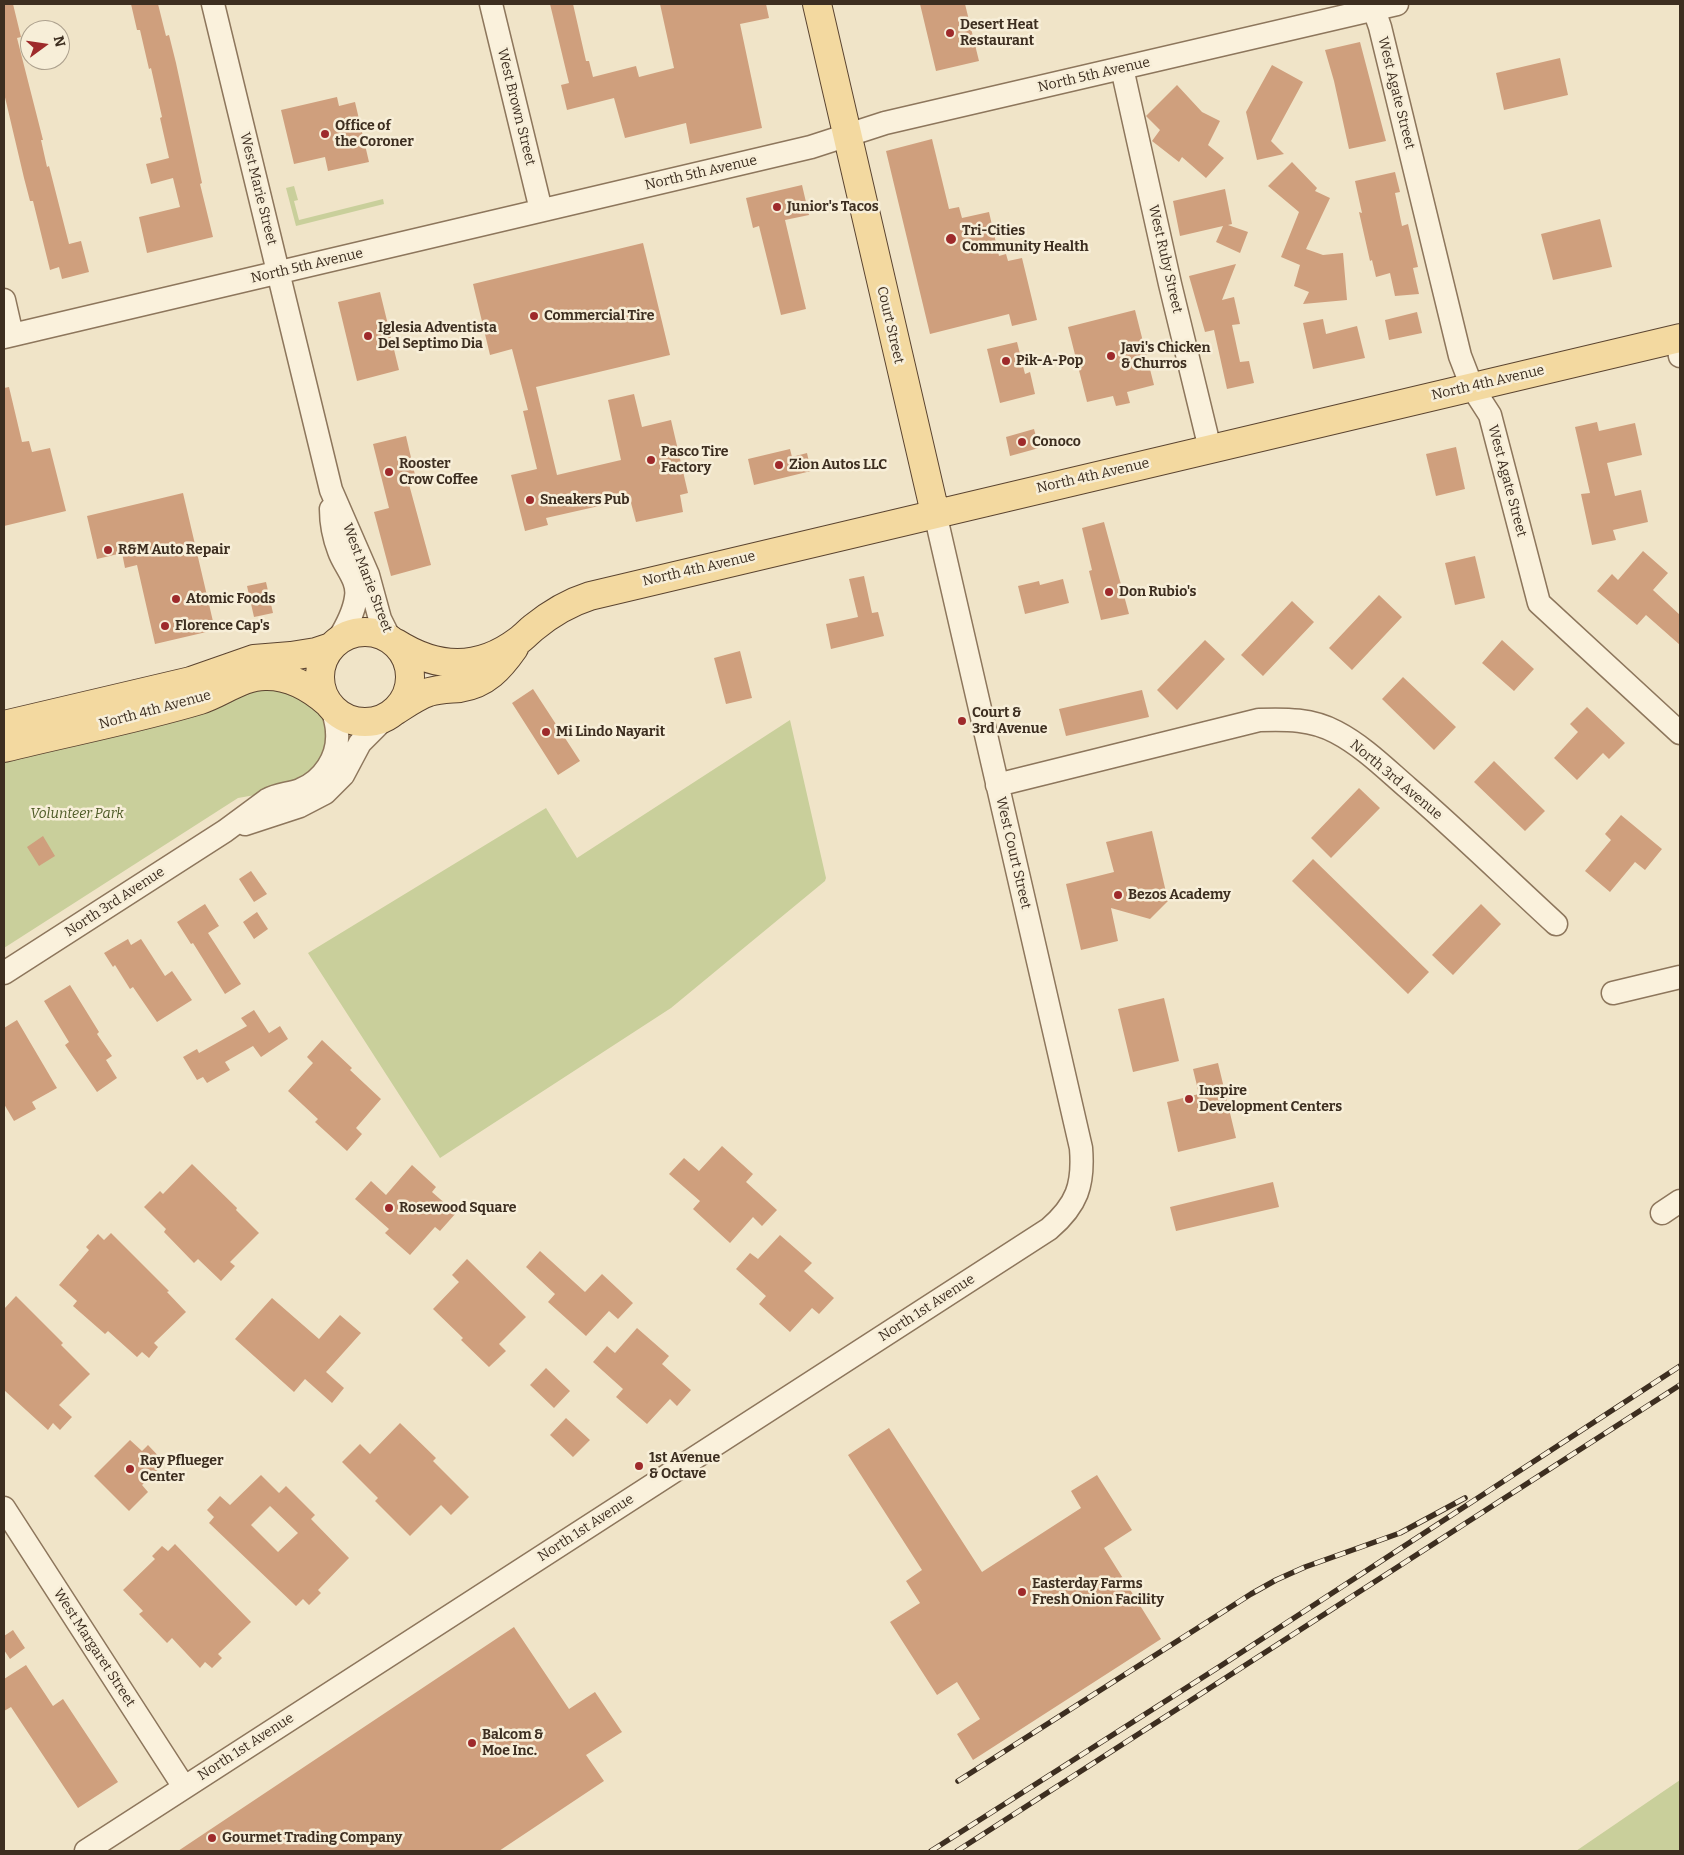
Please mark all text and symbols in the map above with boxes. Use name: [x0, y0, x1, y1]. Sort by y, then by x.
place label: Desert Heat Restaurant: [960, 17, 1039, 49]
north arrow: [20, 20, 70, 70]
marker: Desert Heat Restaurant: [944, 27, 956, 39]
text: N: [50, 34, 69, 49]
street label: West Agate Street: [1374, 35, 1418, 151]
street label: West Brown Street: [493, 47, 539, 167]
street label: North 5th Avenue: [1036, 54, 1152, 96]
place label: Office of the Coroner: [335, 118, 414, 150]
marker: Office of the Coroner: [319, 128, 331, 140]
street label: West Marie Street: [236, 131, 280, 247]
street label: North 5th Avenue: [643, 152, 759, 194]
place label: Junior's Tacos: [787, 199, 879, 215]
marker: Junior's Tacos: [771, 201, 783, 213]
street label: West Ruby Street: [1144, 203, 1186, 315]
place label: Tri-Cities Community Health: [962, 223, 1089, 256]
marker: Tri-Cities Community Health: [944, 232, 958, 246]
street label: North 5th Avenue: [249, 245, 365, 287]
street label: Court Street: [873, 285, 907, 365]
place label: Commercial Tire: [544, 308, 654, 324]
marker: Commercial Tire: [528, 310, 540, 322]
place label: Iglesia Adventista Del Septimo Dia: [378, 320, 497, 352]
marker: Iglesia Adventista Del Septimo Dia: [362, 330, 374, 342]
place label: Javi's Chicken & Churros: [1121, 340, 1211, 372]
marker: Javi's Chicken & Churros: [1105, 350, 1117, 362]
place label: Pik-A-Pop: [1016, 353, 1083, 369]
marker: Pik-A-Pop: [1000, 355, 1012, 367]
street label: North 4th Avenue: [1430, 362, 1546, 404]
street label: West Agate Street: [1484, 423, 1530, 539]
place label: Conoco: [1032, 434, 1081, 450]
marker: Conoco: [1016, 436, 1028, 448]
place label: Pasco Tire Factory: [661, 444, 728, 477]
marker: Pasco Tire Factory: [645, 454, 657, 466]
street label: North 4th Avenue: [1035, 455, 1151, 497]
place label: Rooster Crow Coffee: [399, 456, 478, 488]
place label: Zion Autos LLC: [789, 457, 887, 473]
marker: Zion Autos LLC: [773, 459, 785, 471]
marker: Rooster Crow Coffee: [383, 466, 395, 478]
place label: Sneakers Pub: [540, 492, 630, 508]
marker: Sneakers Pub: [524, 494, 536, 506]
street label: West Marie Street: [338, 521, 396, 635]
place label: R&M Auto Repair: [118, 542, 230, 558]
marker: R&M Auto Repair: [102, 544, 114, 556]
street label: North 4th Avenue: [641, 548, 757, 590]
place label: Don Rubio's: [1119, 584, 1196, 600]
marker: Don Rubio's: [1103, 586, 1115, 598]
place label: Atomic Foods: [186, 591, 275, 607]
marker: Atomic Foods: [170, 593, 182, 605]
place label: Florence Cap's: [175, 618, 270, 634]
marker: Florence Cap's: [159, 620, 171, 632]
street label: North 4th Avenue: [97, 687, 213, 733]
place label: Court & 3rd Avenue: [972, 705, 1047, 738]
marker: Court & 3rd Avenue: [956, 715, 968, 727]
place label: Mi Lindo Nayarit: [556, 724, 665, 740]
marker: Mi Lindo Nayarit: [540, 726, 552, 738]
street label: North 3rd Avenue: [1346, 736, 1446, 824]
street label: West Court Street: [992, 795, 1034, 911]
park label: Volunteer Park: [30, 806, 124, 822]
street label: North 3rd Avenue: [62, 864, 168, 940]
place label: Bezos Academy: [1128, 887, 1231, 903]
marker: Bezos Academy: [1112, 889, 1124, 901]
place label: Inspire Development Centers: [1199, 1083, 1342, 1116]
marker: Inspire Development Centers: [1183, 1093, 1195, 1105]
place label: Rosewood Square: [399, 1200, 516, 1216]
marker: Rosewood Square: [383, 1202, 395, 1214]
street label: North 1st Avenue: [876, 1271, 978, 1345]
place label: 1st Avenue & Octave: [649, 1450, 720, 1482]
place label: Ray Pflueger Center: [140, 1453, 224, 1485]
marker: 1st Avenue & Octave: [633, 1460, 645, 1472]
marker: Ray Pflueger Center: [124, 1463, 136, 1475]
street label: North 1st Avenue: [535, 1491, 637, 1565]
place label: Easterday Farms Fresh Onion Facility: [1032, 1576, 1164, 1608]
street label: West Margaret Street: [49, 1586, 139, 1710]
marker: Easterday Farms Fresh Onion Facility: [1016, 1586, 1028, 1598]
street label: North 1st Avenue: [195, 1710, 297, 1784]
place label: Balcom & Moe Inc.: [482, 1727, 543, 1760]
marker: Balcom & Moe Inc.: [466, 1737, 478, 1749]
place label: Gourmet Trading Company: [222, 1830, 402, 1846]
marker: Gourmet Trading Company: [206, 1832, 218, 1844]

